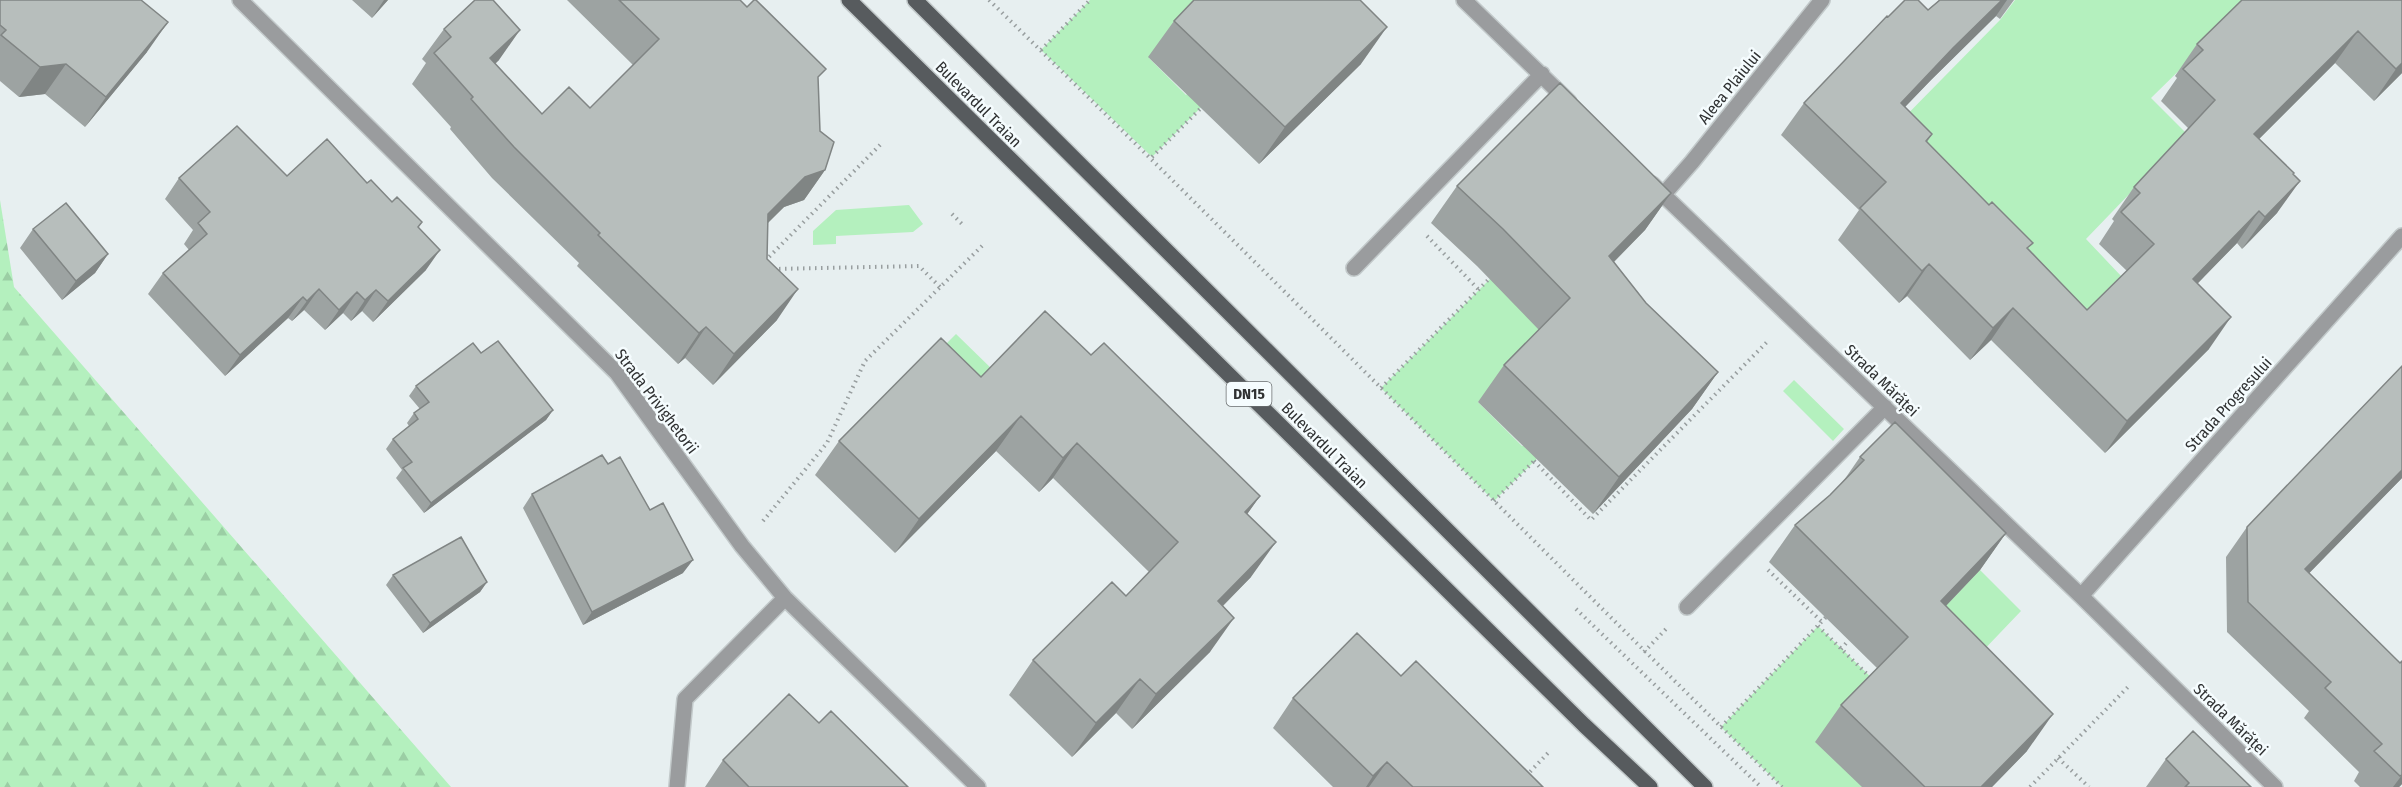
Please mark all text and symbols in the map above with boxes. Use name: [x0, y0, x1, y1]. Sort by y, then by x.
street label: Aleea Plaiului: [1694, 47, 1765, 128]
street label: Bulevardul Traian: [932, 57, 1026, 151]
street label: Strada Mărăței: [1840, 340, 1923, 421]
street label: Strada Privighetorii: [611, 345, 702, 457]
street label: Strada Progresului: [2181, 353, 2276, 455]
road number: DN15: [1226, 382, 1272, 406]
street label: Bulevardul Traian: [1278, 398, 1372, 492]
street label: Strada Mărăței: [2189, 679, 2272, 760]

